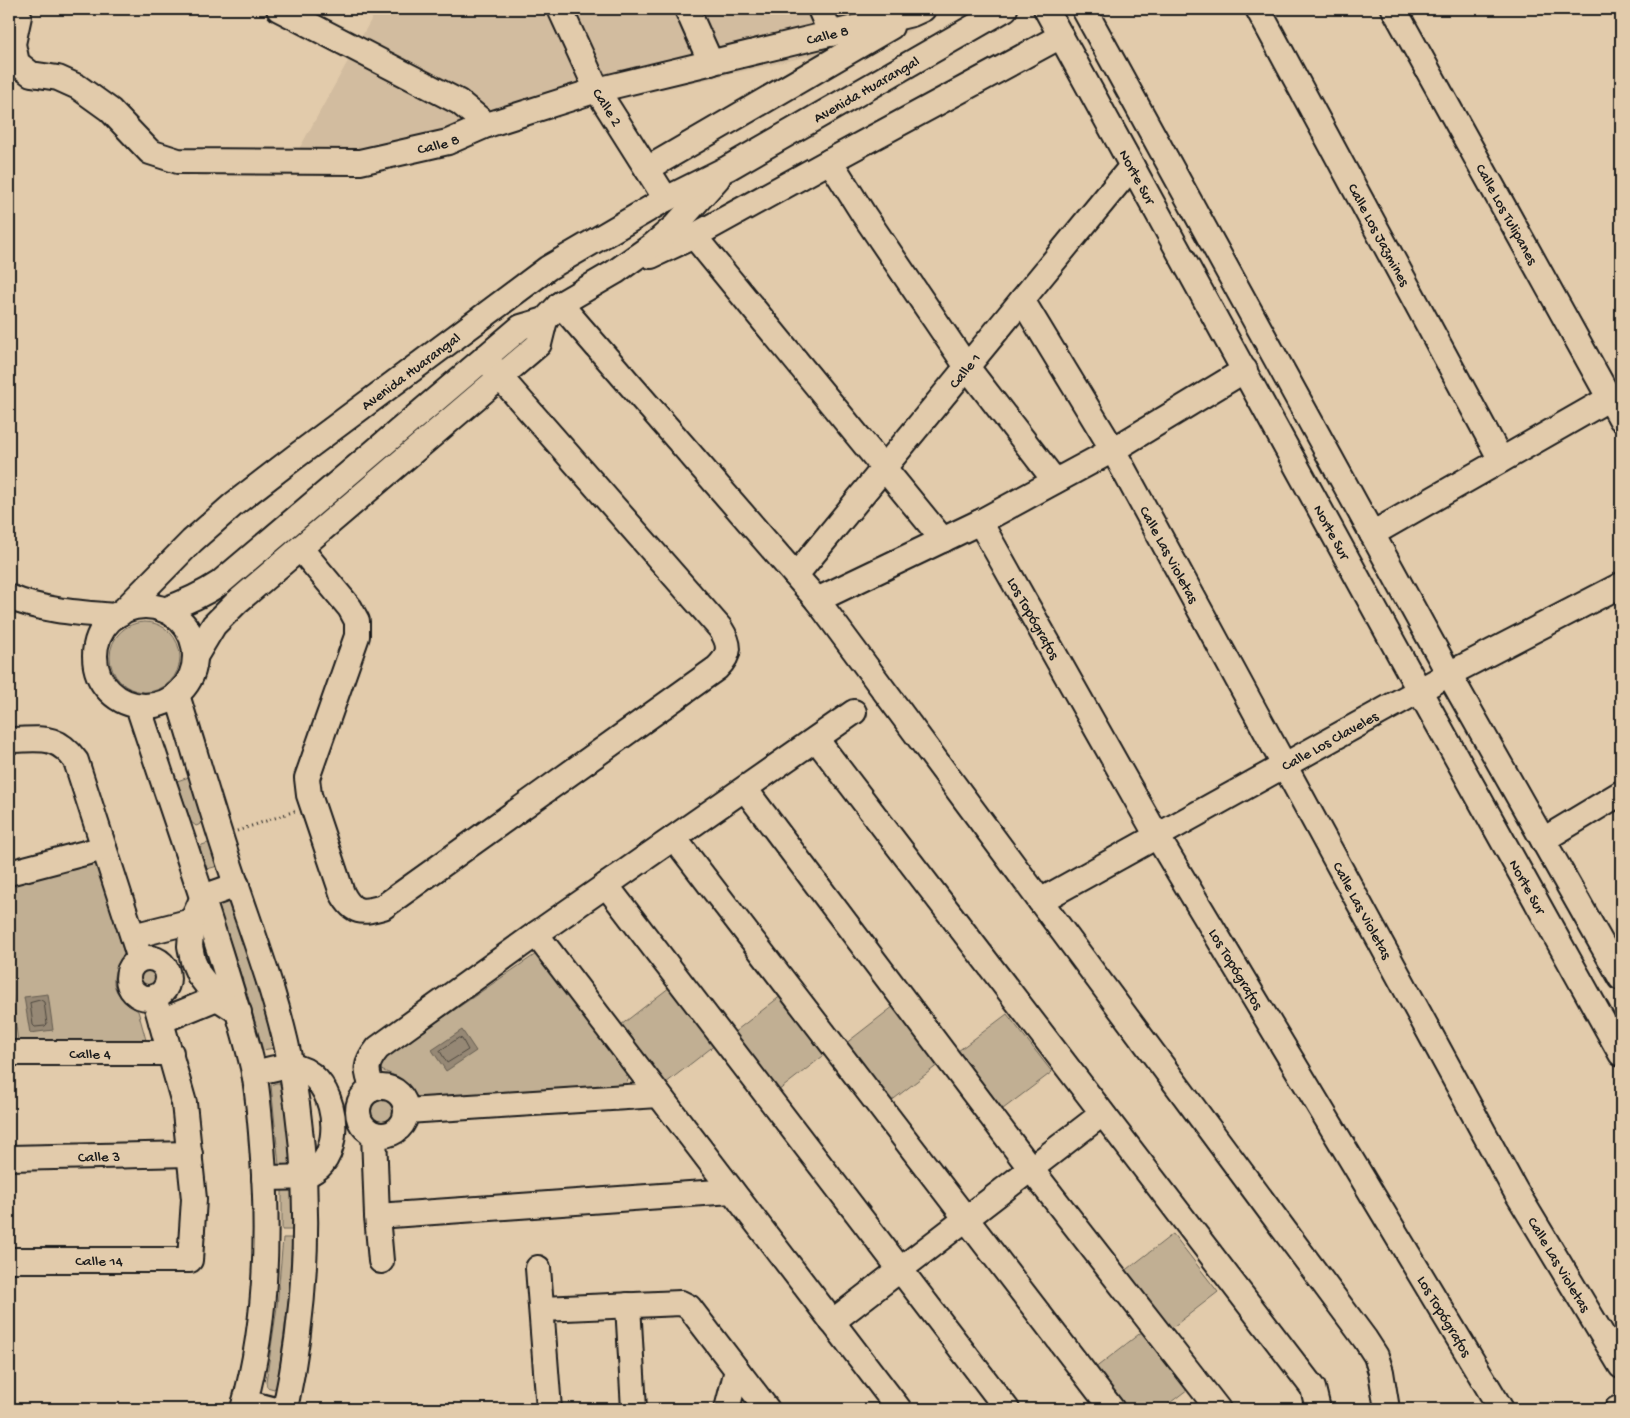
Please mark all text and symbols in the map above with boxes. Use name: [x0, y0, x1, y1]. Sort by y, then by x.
street label: Calle 8: [805, 23, 851, 50]
street label: Avenida Huarangal: [811, 53, 923, 128]
street label: Calle 2: [587, 85, 625, 130]
street label: Calle 8: [416, 131, 463, 160]
street label: Norte Sur: [1114, 147, 1159, 209]
street label: Calle Los Tulipanes: [1471, 161, 1541, 269]
street label: Calle Los Jazmines: [1343, 181, 1413, 290]
street label: Avenida Huarangal: [358, 330, 465, 415]
street label: Calle 1: [946, 350, 986, 393]
street label: Norte Sur: [1308, 502, 1354, 565]
street label: Calle Las Violetas: [1134, 503, 1202, 607]
street label: Los Topógrafos: [1002, 575, 1063, 663]
street label: Calle Los Claveles: [1279, 708, 1382, 776]
street label: Norte Sur: [1504, 857, 1549, 919]
street label: Calle Las Violetas: [1328, 859, 1395, 963]
street label: Los Topógrafos: [1204, 926, 1266, 1014]
street label: Calle 4: [69, 1046, 111, 1064]
street label: Calle 3: [78, 1149, 121, 1167]
street label: Calle Las Violetas: [1522, 1214, 1594, 1316]
street label: Calle 14: [75, 1253, 123, 1271]
street label: Los Topógrafos: [1412, 1273, 1475, 1361]

